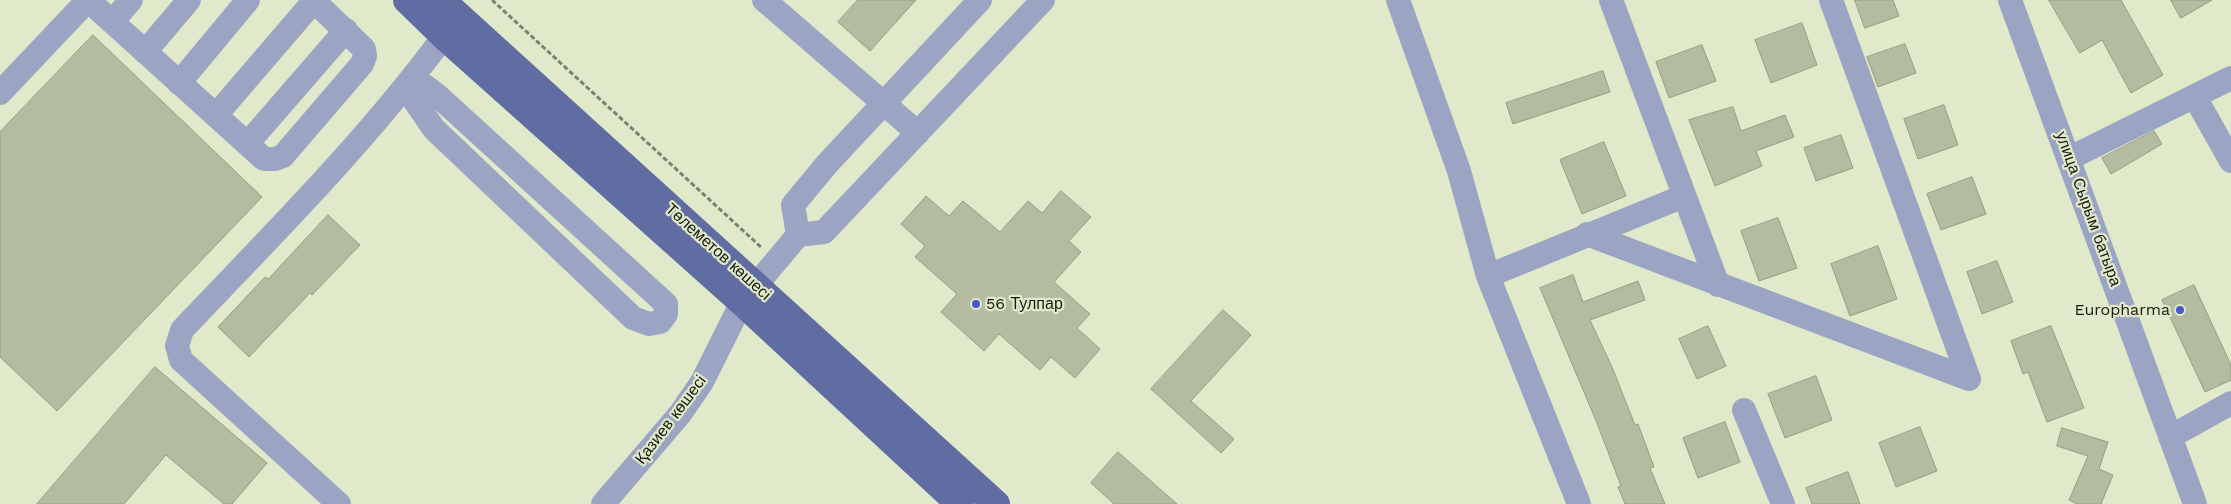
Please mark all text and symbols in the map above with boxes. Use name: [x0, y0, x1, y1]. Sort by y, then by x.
street label: улица Сырым батыра: [2051, 129, 2125, 289]
street label: Төлеметов көшесі: [661, 200, 775, 304]
place label: 56 Тулпар: [986, 294, 1063, 314]
marker: 56 Тулпар: [970, 298, 982, 310]
place label: Europharma: [2074, 300, 2170, 320]
marker: Europharma: [2174, 304, 2186, 316]
street label: Қазиев көшесі: [631, 372, 711, 468]

